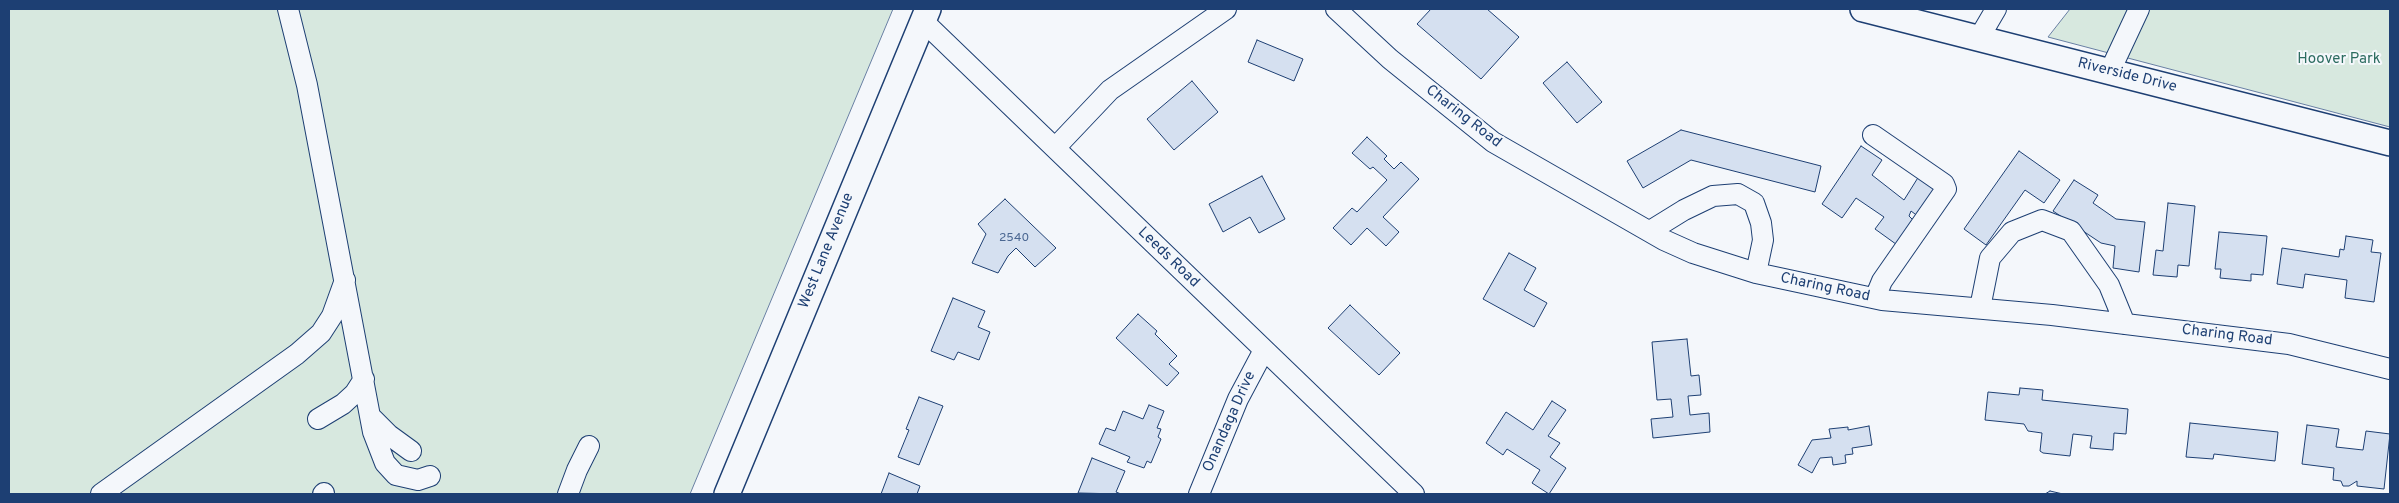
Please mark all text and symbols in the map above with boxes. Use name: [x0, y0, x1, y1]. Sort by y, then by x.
park label: Hoover Park: [2297, 51, 2381, 69]
street label: Riverside Drive: [2075, 55, 2179, 97]
street label: Charing Road: [1422, 82, 1504, 152]
street label: West Lane Avenue: [796, 191, 858, 311]
street label: Leeds Road: [1133, 224, 1203, 292]
house number: 2540: [999, 232, 1029, 246]
street label: Charing Road: [1779, 270, 1871, 306]
street label: Charing Road: [2181, 322, 2273, 350]
street label: Onandaga Drive: [1200, 369, 1260, 475]

